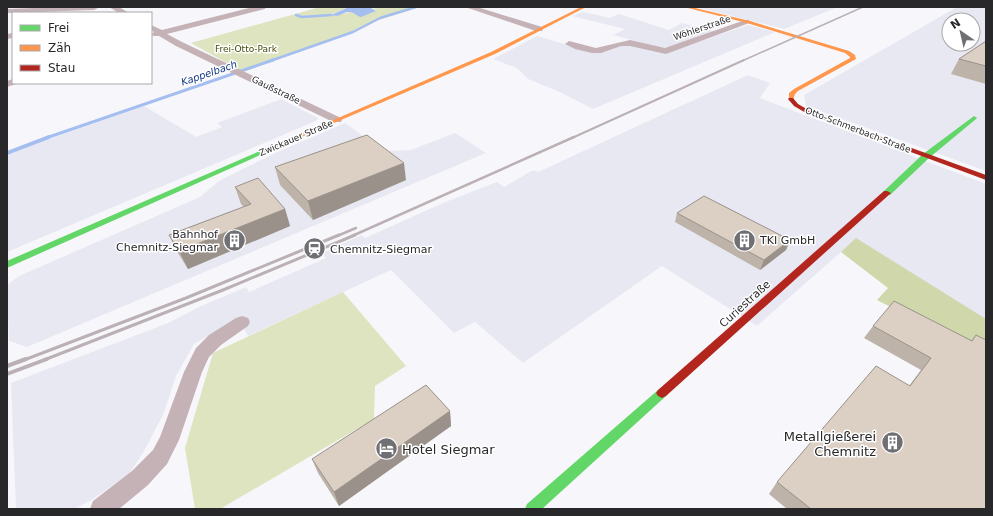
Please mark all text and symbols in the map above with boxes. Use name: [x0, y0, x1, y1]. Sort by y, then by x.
legend: [12, 12, 152, 84]
north arrow: [941, 12, 981, 52]
street label: Wöhlerstraße: [672, 13, 732, 42]
text: N: [948, 16, 963, 32]
text: Frei: [48, 21, 69, 35]
text: Zäh: [48, 41, 71, 55]
park label: Frei-Otto-Park: [215, 44, 278, 54]
water label: Kappelbach: [180, 58, 238, 88]
text: Stau: [48, 61, 75, 75]
street label: Gaußstraße: [250, 74, 302, 106]
street label: Otto-Schmerbach-Straße: [804, 105, 913, 155]
street label: Zwickauer Straße: [258, 118, 335, 158]
building icon: Bahnhof Chemnitz-Siegmar: [221, 227, 247, 253]
building icon: TKI GmbH: [731, 227, 757, 253]
place label: Bahnhof Chemnitz-Siegmar: [116, 228, 219, 254]
place label: TKI GmbH: [759, 234, 815, 247]
station icon: Chemnitz-Siegmar: [302, 236, 328, 262]
place label: Chemnitz-Siegmar: [330, 243, 432, 256]
street label: Curiestraße: [717, 278, 773, 330]
place label: Metallgießerei Chemnitz: [784, 429, 876, 459]
building icon: Metallgießerei Chemnitz: [879, 430, 905, 456]
hotel icon: Hotel Siegmar: [373, 436, 399, 462]
place label: Hotel Siegmar: [402, 442, 495, 457]

